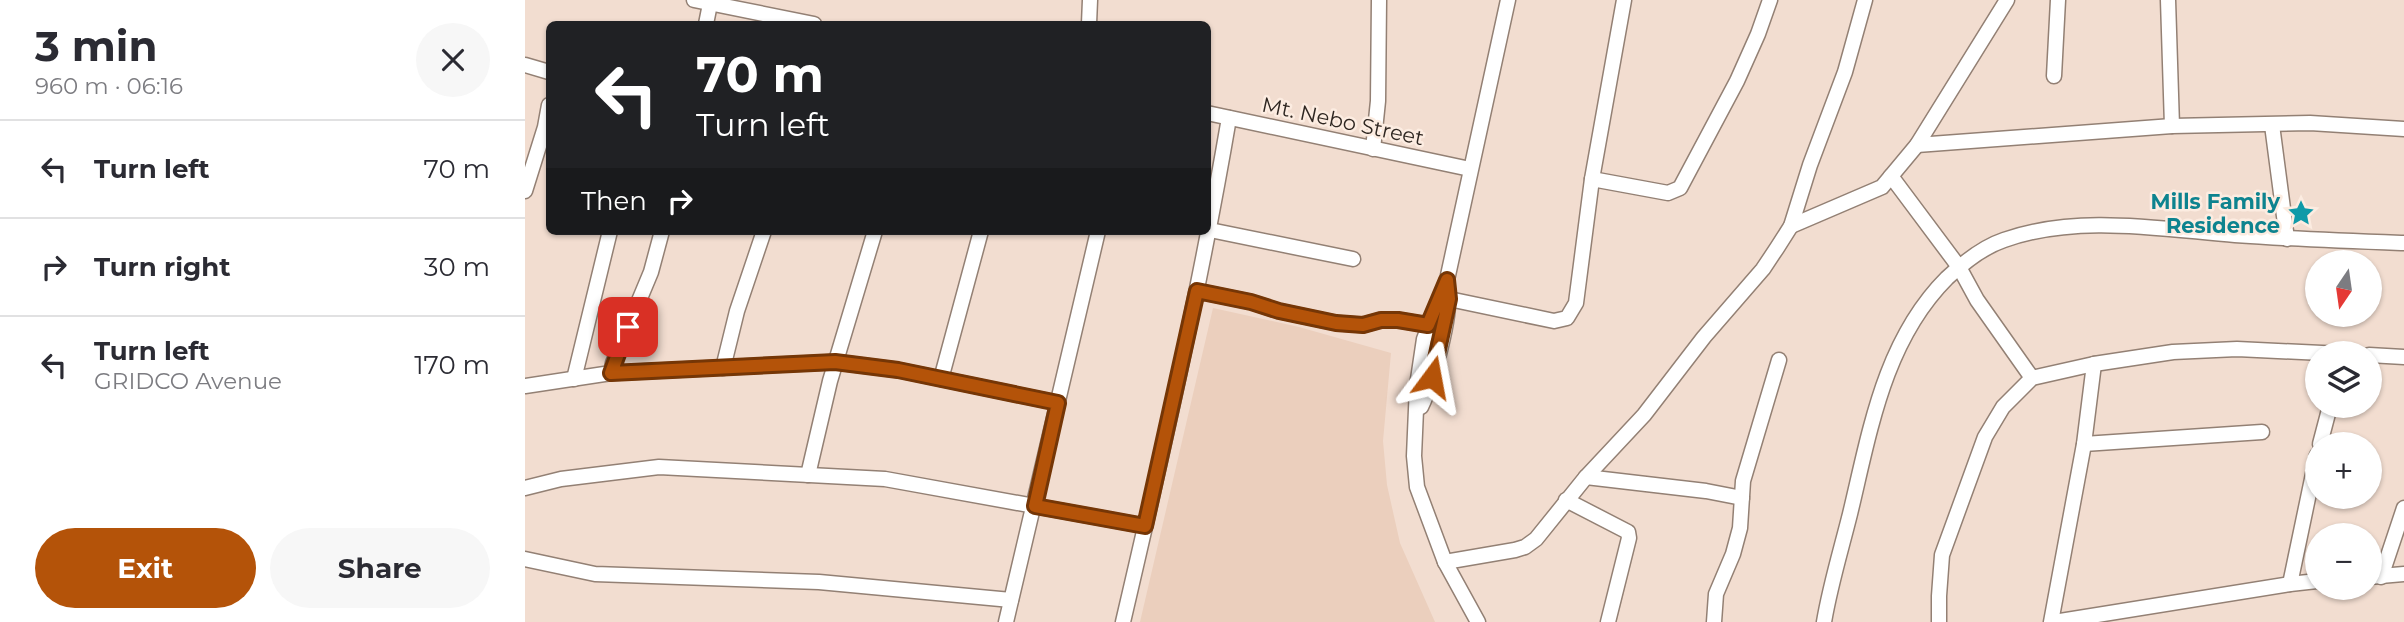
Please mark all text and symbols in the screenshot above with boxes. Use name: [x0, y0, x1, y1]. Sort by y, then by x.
text: 3 min: [35, 20, 157, 72]
button: close: [416, 23, 490, 97]
text: 70 m: [696, 45, 824, 104]
icon: left: [581, 49, 672, 140]
text: 960 m · 06:16: [35, 72, 183, 100]
street label: Mt. Nebo Street: [1260, 92, 1426, 150]
text: Turn left: [696, 105, 830, 144]
icon: left: [35, 150, 73, 188]
text: Turn left: [94, 153, 210, 185]
text: 70 m: [424, 153, 490, 185]
icon: right: [661, 182, 699, 220]
text: Then: [581, 185, 647, 217]
place label: Mills Family Residence: [2151, 189, 2280, 238]
place icon: Mills Family Residence: [2286, 198, 2316, 228]
icon: right: [35, 248, 73, 286]
north arrow: [2305, 250, 2382, 327]
map controls: [2305, 250, 2382, 600]
text: Turn right: [94, 251, 230, 283]
text: 30 m: [424, 251, 490, 283]
pin: [598, 297, 658, 357]
icon: arrive: [609, 308, 647, 346]
text: Turn left: [94, 335, 210, 367]
position arrow: [1395, 340, 1469, 414]
button: layers: [2305, 341, 2382, 418]
icon: left: [35, 346, 73, 384]
text: 170 m: [414, 349, 490, 381]
text: GRIDCO Avenue: [94, 367, 282, 395]
button: +: [2305, 432, 2382, 509]
button: −: [2305, 523, 2382, 600]
button: Exit: [35, 528, 256, 608]
button: Share: [270, 528, 490, 608]

